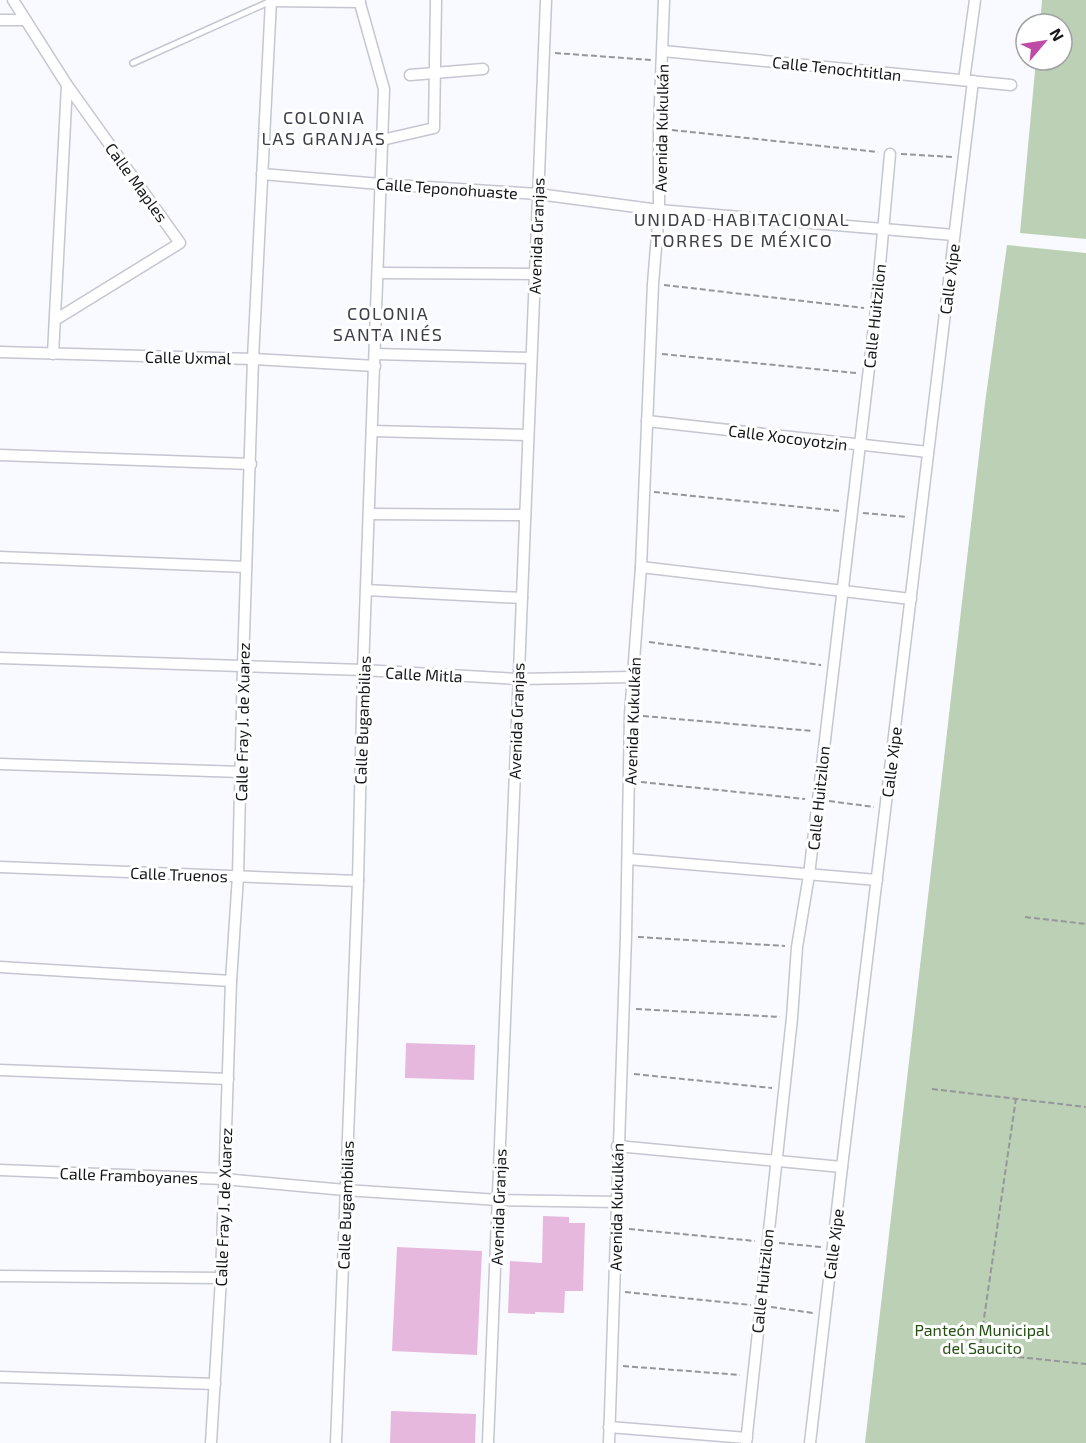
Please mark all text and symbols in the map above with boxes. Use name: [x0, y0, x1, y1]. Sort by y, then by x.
north arrow: [1014, 12, 1074, 72]
text: N: [1046, 25, 1069, 44]
street label: Calle Tenochtitlan: [771, 52, 903, 84]
street label: Avenida Kukulkán: [650, 64, 672, 192]
district label: COLONIA LAS GRANJAS: [262, 106, 386, 149]
street label: Calle Maples: [102, 139, 172, 225]
street label: Calle Teponohuaste: [375, 174, 519, 202]
street label: Avenida Granjas: [524, 177, 549, 295]
district label: UNIDAD HABITACIONAL TORRES DE MÉXICO: [634, 208, 850, 251]
street label: Calle Xipe: [935, 243, 963, 315]
street label: Calle Huitzilon: [859, 263, 889, 369]
district label: COLONIA SANTA INÉS: [333, 302, 443, 345]
street label: Calle Uxmal: [145, 347, 232, 367]
street label: Calle Xocoyotzin: [727, 420, 849, 454]
street label: Calle Fray J. de Xuarez: [231, 642, 253, 802]
street label: Calle Bugambilias: [350, 655, 374, 785]
street label: Avenida Kukulkán: [620, 657, 644, 785]
street label: Calle Mitla: [385, 662, 463, 686]
street label: Avenida Granjas: [504, 662, 529, 780]
street label: Calle Xipe: [877, 726, 905, 798]
street label: Calle Huitzilon: [803, 745, 833, 851]
street label: Calle Truenos: [130, 863, 228, 885]
street label: Calle Fray J. de Xuarez: [211, 1127, 235, 1287]
street label: Calle Bugambilias: [333, 1140, 357, 1270]
street label: Avenida Kukulkán: [605, 1143, 627, 1271]
street label: Avenida Granjas: [486, 1148, 511, 1266]
street label: Calle Framboyanes: [59, 1163, 199, 1187]
street label: Calle Xipe: [819, 1208, 847, 1280]
street label: Calle Huitzilon: [747, 1228, 777, 1334]
park label: Panteón Municipal del Saucito: [914, 1320, 1050, 1357]

